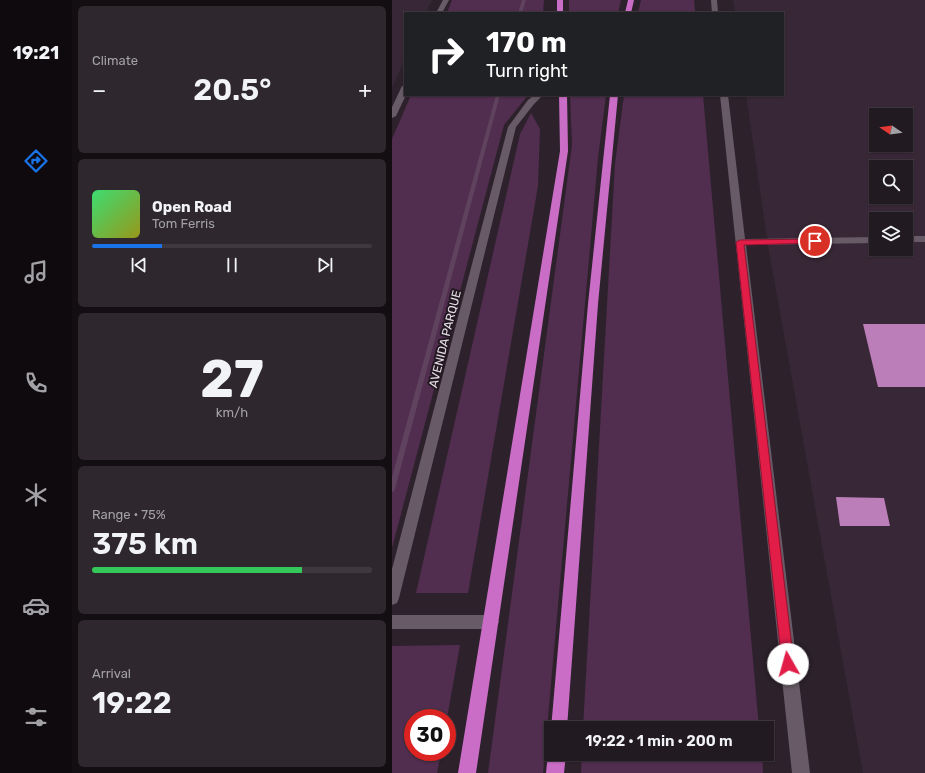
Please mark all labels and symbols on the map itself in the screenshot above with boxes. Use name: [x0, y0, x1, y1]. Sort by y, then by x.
north arrow: [869, 108, 913, 152]
pin: [798, 224, 832, 258]
street label: AVENIDA PARQUE: [426, 289, 464, 389]
position arrow: [767, 643, 809, 685]
speed limit sign: 30: [404, 709, 456, 761]

